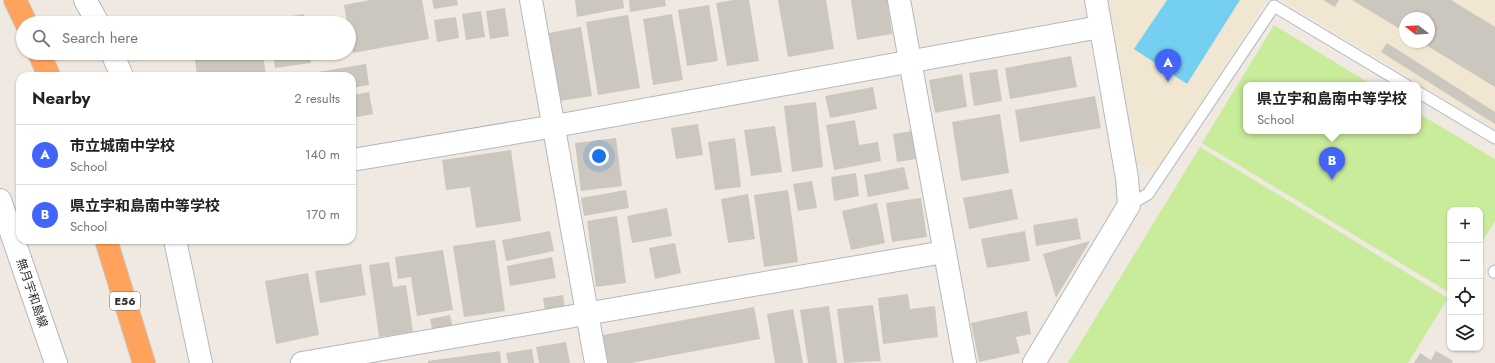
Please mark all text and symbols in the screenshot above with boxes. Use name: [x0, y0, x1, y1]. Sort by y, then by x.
north arrow: [1399, 12, 1435, 48]
search box: [16, 16, 356, 60]
icon: search: [30, 27, 52, 49]
text: Search here: [62, 27, 138, 49]
pin: A: [1155, 49, 1181, 82]
popup: [1243, 82, 1421, 134]
text: Nearby: [32, 86, 90, 110]
text: 県立宇和島南中等学校: [1257, 88, 1407, 110]
text: 2 results: [294, 89, 340, 108]
text: School: [1257, 110, 1294, 129]
text: 市立城南中学校: [70, 135, 175, 157]
text: A: [40, 145, 50, 164]
text: 140 m: [305, 145, 340, 164]
your location: [589, 146, 609, 166]
pin: B: [1319, 147, 1345, 180]
text: School: [70, 157, 107, 176]
text: 県立宇和島南中等学校: [70, 195, 220, 217]
text: B: [41, 205, 49, 224]
text: 170 m: [305, 205, 340, 224]
map controls: [1447, 207, 1483, 351]
button: +: [1447, 207, 1483, 243]
text: School: [70, 217, 107, 236]
button: −: [1447, 243, 1483, 279]
street label: 無月宇和島線: [12, 256, 52, 330]
button: locate: [1447, 279, 1483, 315]
road number: E56: [110, 292, 140, 310]
button: layers: [1447, 315, 1483, 351]

